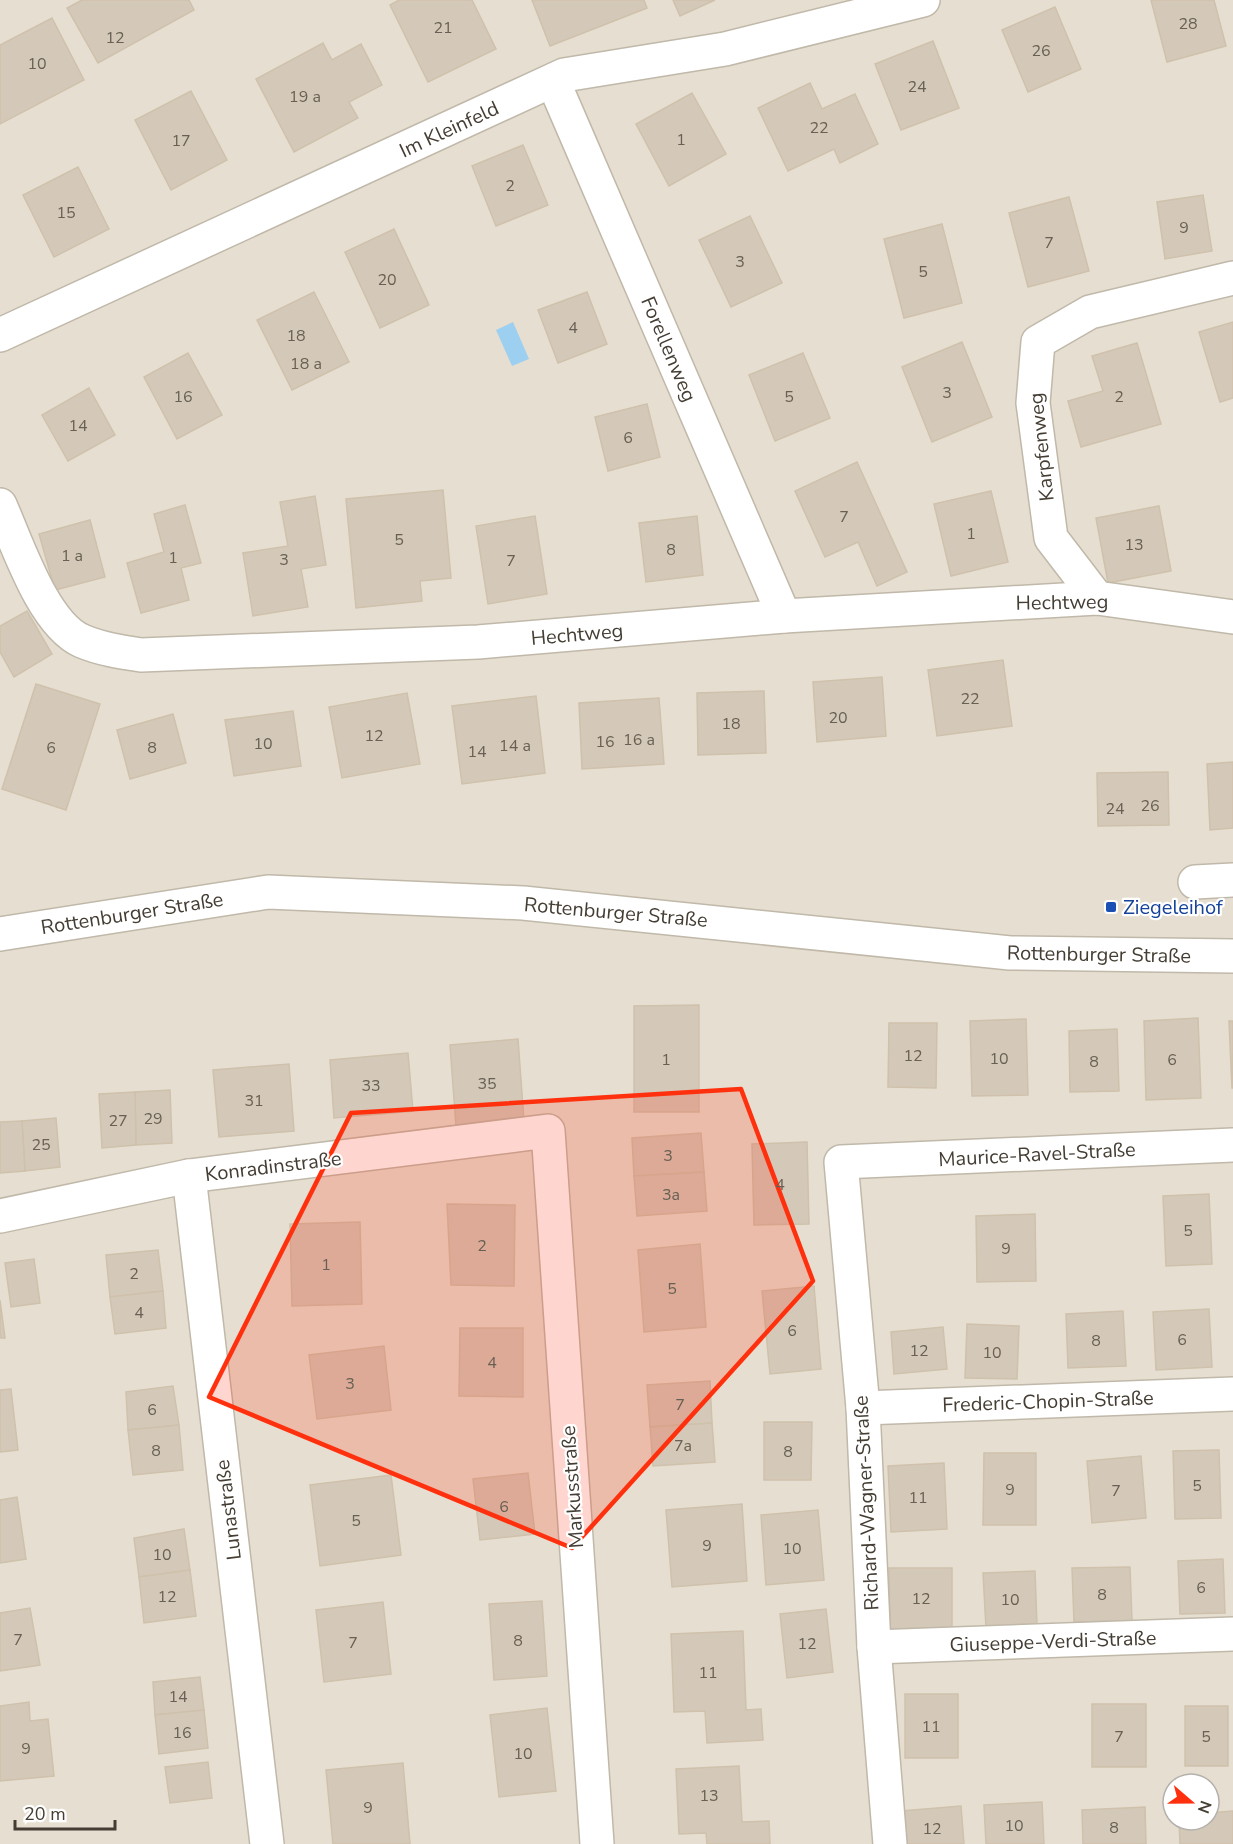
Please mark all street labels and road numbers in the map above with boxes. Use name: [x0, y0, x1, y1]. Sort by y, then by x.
street label: Im Kleinfeld: [395, 95, 503, 164]
street label: Forellenweg: [634, 292, 703, 406]
street label: Karpfenweg: [1022, 391, 1061, 503]
street label: Hechtweg: [1015, 588, 1109, 617]
street label: Hechtweg: [530, 617, 624, 652]
street label: Rottenburger Straße: [39, 886, 225, 941]
street label: Rottenburger Straße: [523, 891, 709, 934]
street label: Rottenburger Straße: [1007, 939, 1191, 970]
street label: Maurice-Ravel-Straße: [938, 1136, 1136, 1173]
street label: Konradinstraße: [203, 1145, 343, 1188]
street label: Frederic-Chopin-Straße: [942, 1384, 1154, 1419]
street label: Richard-Wagner-Straße: [847, 1395, 886, 1611]
street label: Markusstraße: [555, 1425, 590, 1549]
street label: Lunastraße: [209, 1458, 248, 1562]
street label: Giuseppe-Verdi-Straße: [949, 1624, 1157, 1659]

